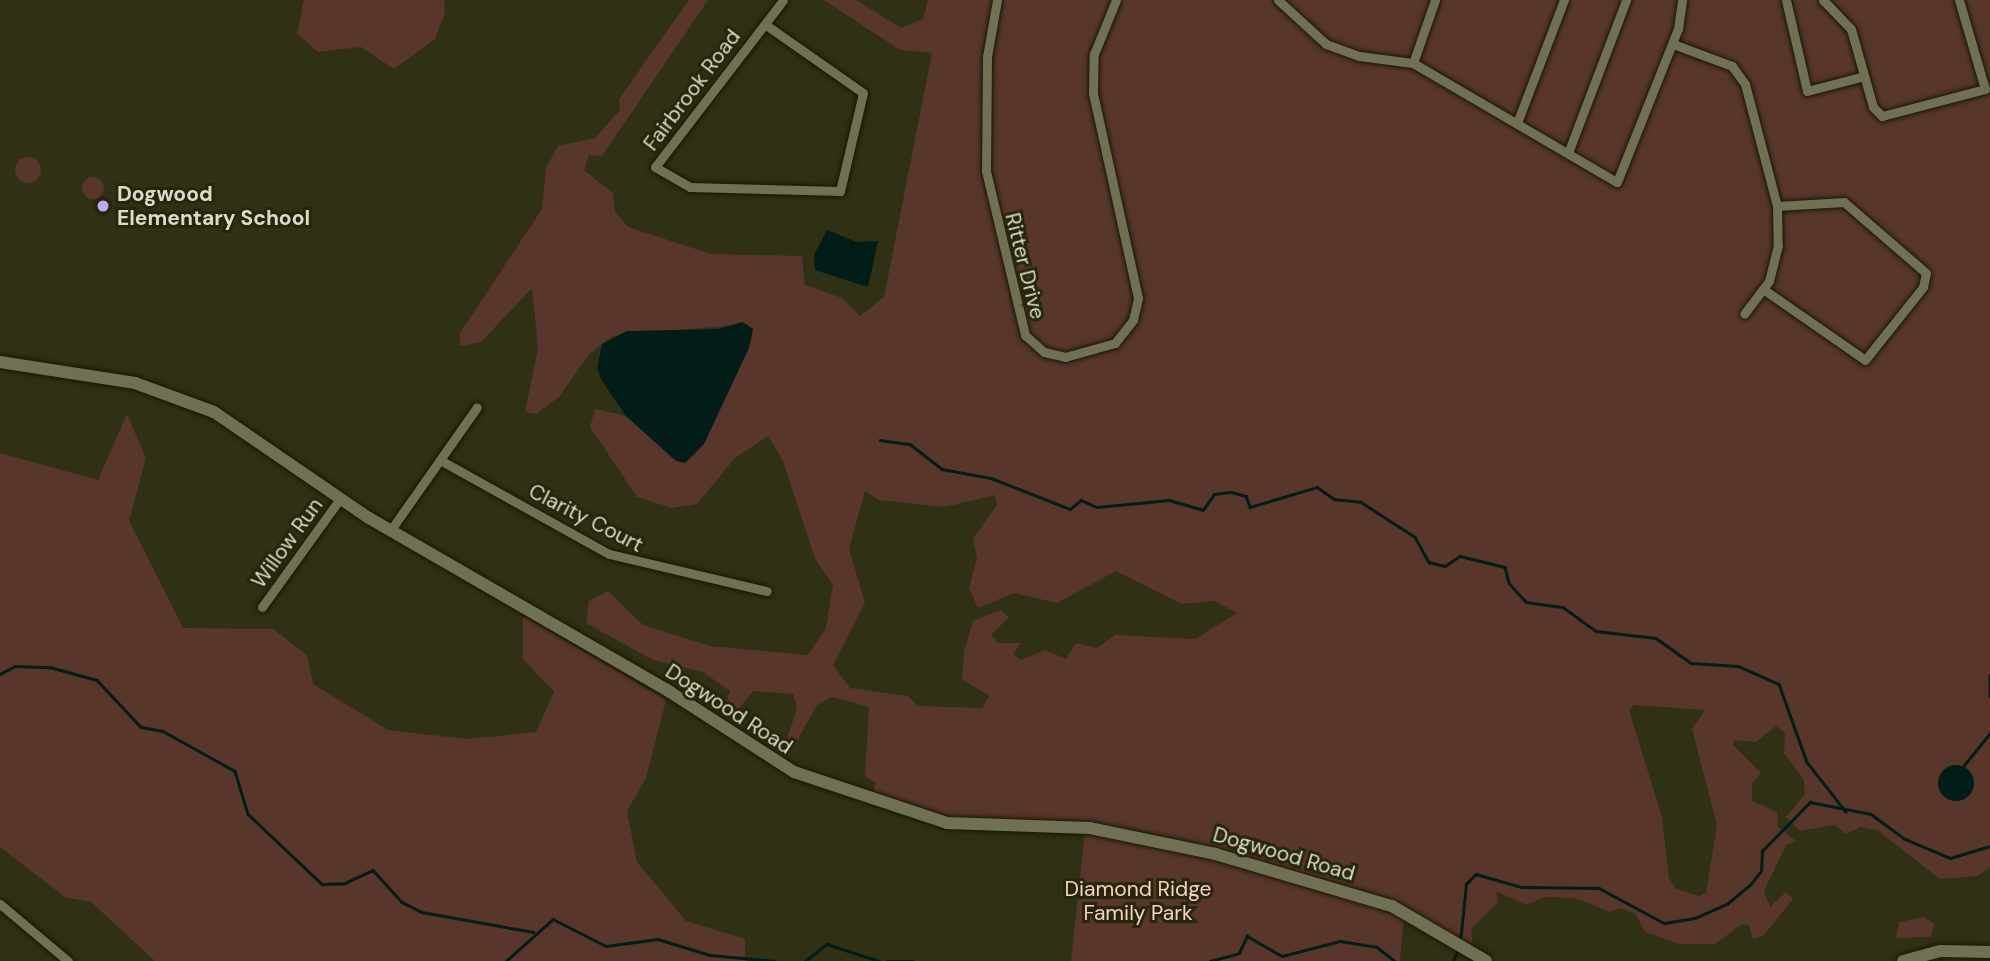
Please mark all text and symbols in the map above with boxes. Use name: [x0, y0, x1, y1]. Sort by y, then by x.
street label: Fairbrook Road: [638, 24, 746, 156]
place label: Dogwood Elementary School: [117, 181, 310, 231]
marker: Dogwood Elementary School: [95, 198, 111, 214]
street label: Ritter Drive: [1000, 210, 1050, 322]
street label: Clarity Court: [525, 478, 647, 558]
street label: Willow Run: [246, 493, 328, 593]
street label: Dogwood Road: [661, 659, 797, 759]
street label: Dogwood Road: [1210, 822, 1358, 886]
park label: Diamond Ridge Family Park: [1065, 876, 1211, 926]

